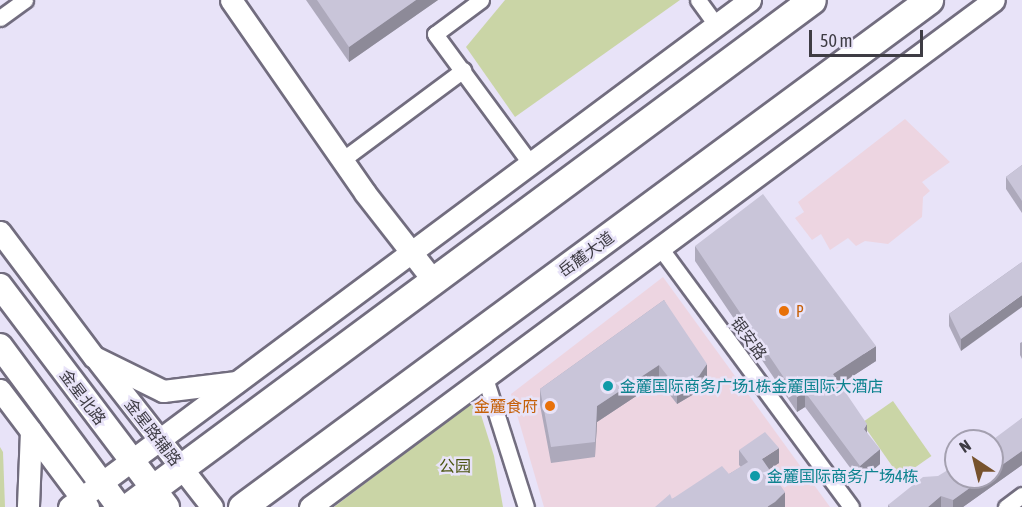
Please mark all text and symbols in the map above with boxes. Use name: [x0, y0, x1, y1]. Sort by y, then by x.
scale bar: [812, 18, 926, 56]
text: 50 m: [820, 30, 852, 51]
street label: 岳麓大道: [554, 227, 618, 281]
place label: P: [796, 301, 804, 321]
marker: P: [777, 304, 791, 318]
street label: 银安路: [727, 313, 771, 363]
street label: 金星北路: [56, 366, 110, 428]
place label: 金麓国际商务广场1栋金麓国际大酒店: [620, 376, 884, 396]
marker: 金麓国际商务广场1栋金麓国际大酒店: [601, 379, 615, 393]
street label: 金星路辅路: [121, 395, 185, 469]
place label: 金麓食府: [474, 396, 538, 416]
marker: 金麓食府: [543, 399, 557, 413]
north arrow: [944, 429, 1004, 489]
text: N: [956, 436, 974, 456]
park label: 公园: [439, 456, 471, 476]
place label: 金麓国际商务广场4栋: [767, 466, 919, 486]
marker: 金麓国际商务广场4栋: [748, 469, 762, 483]

